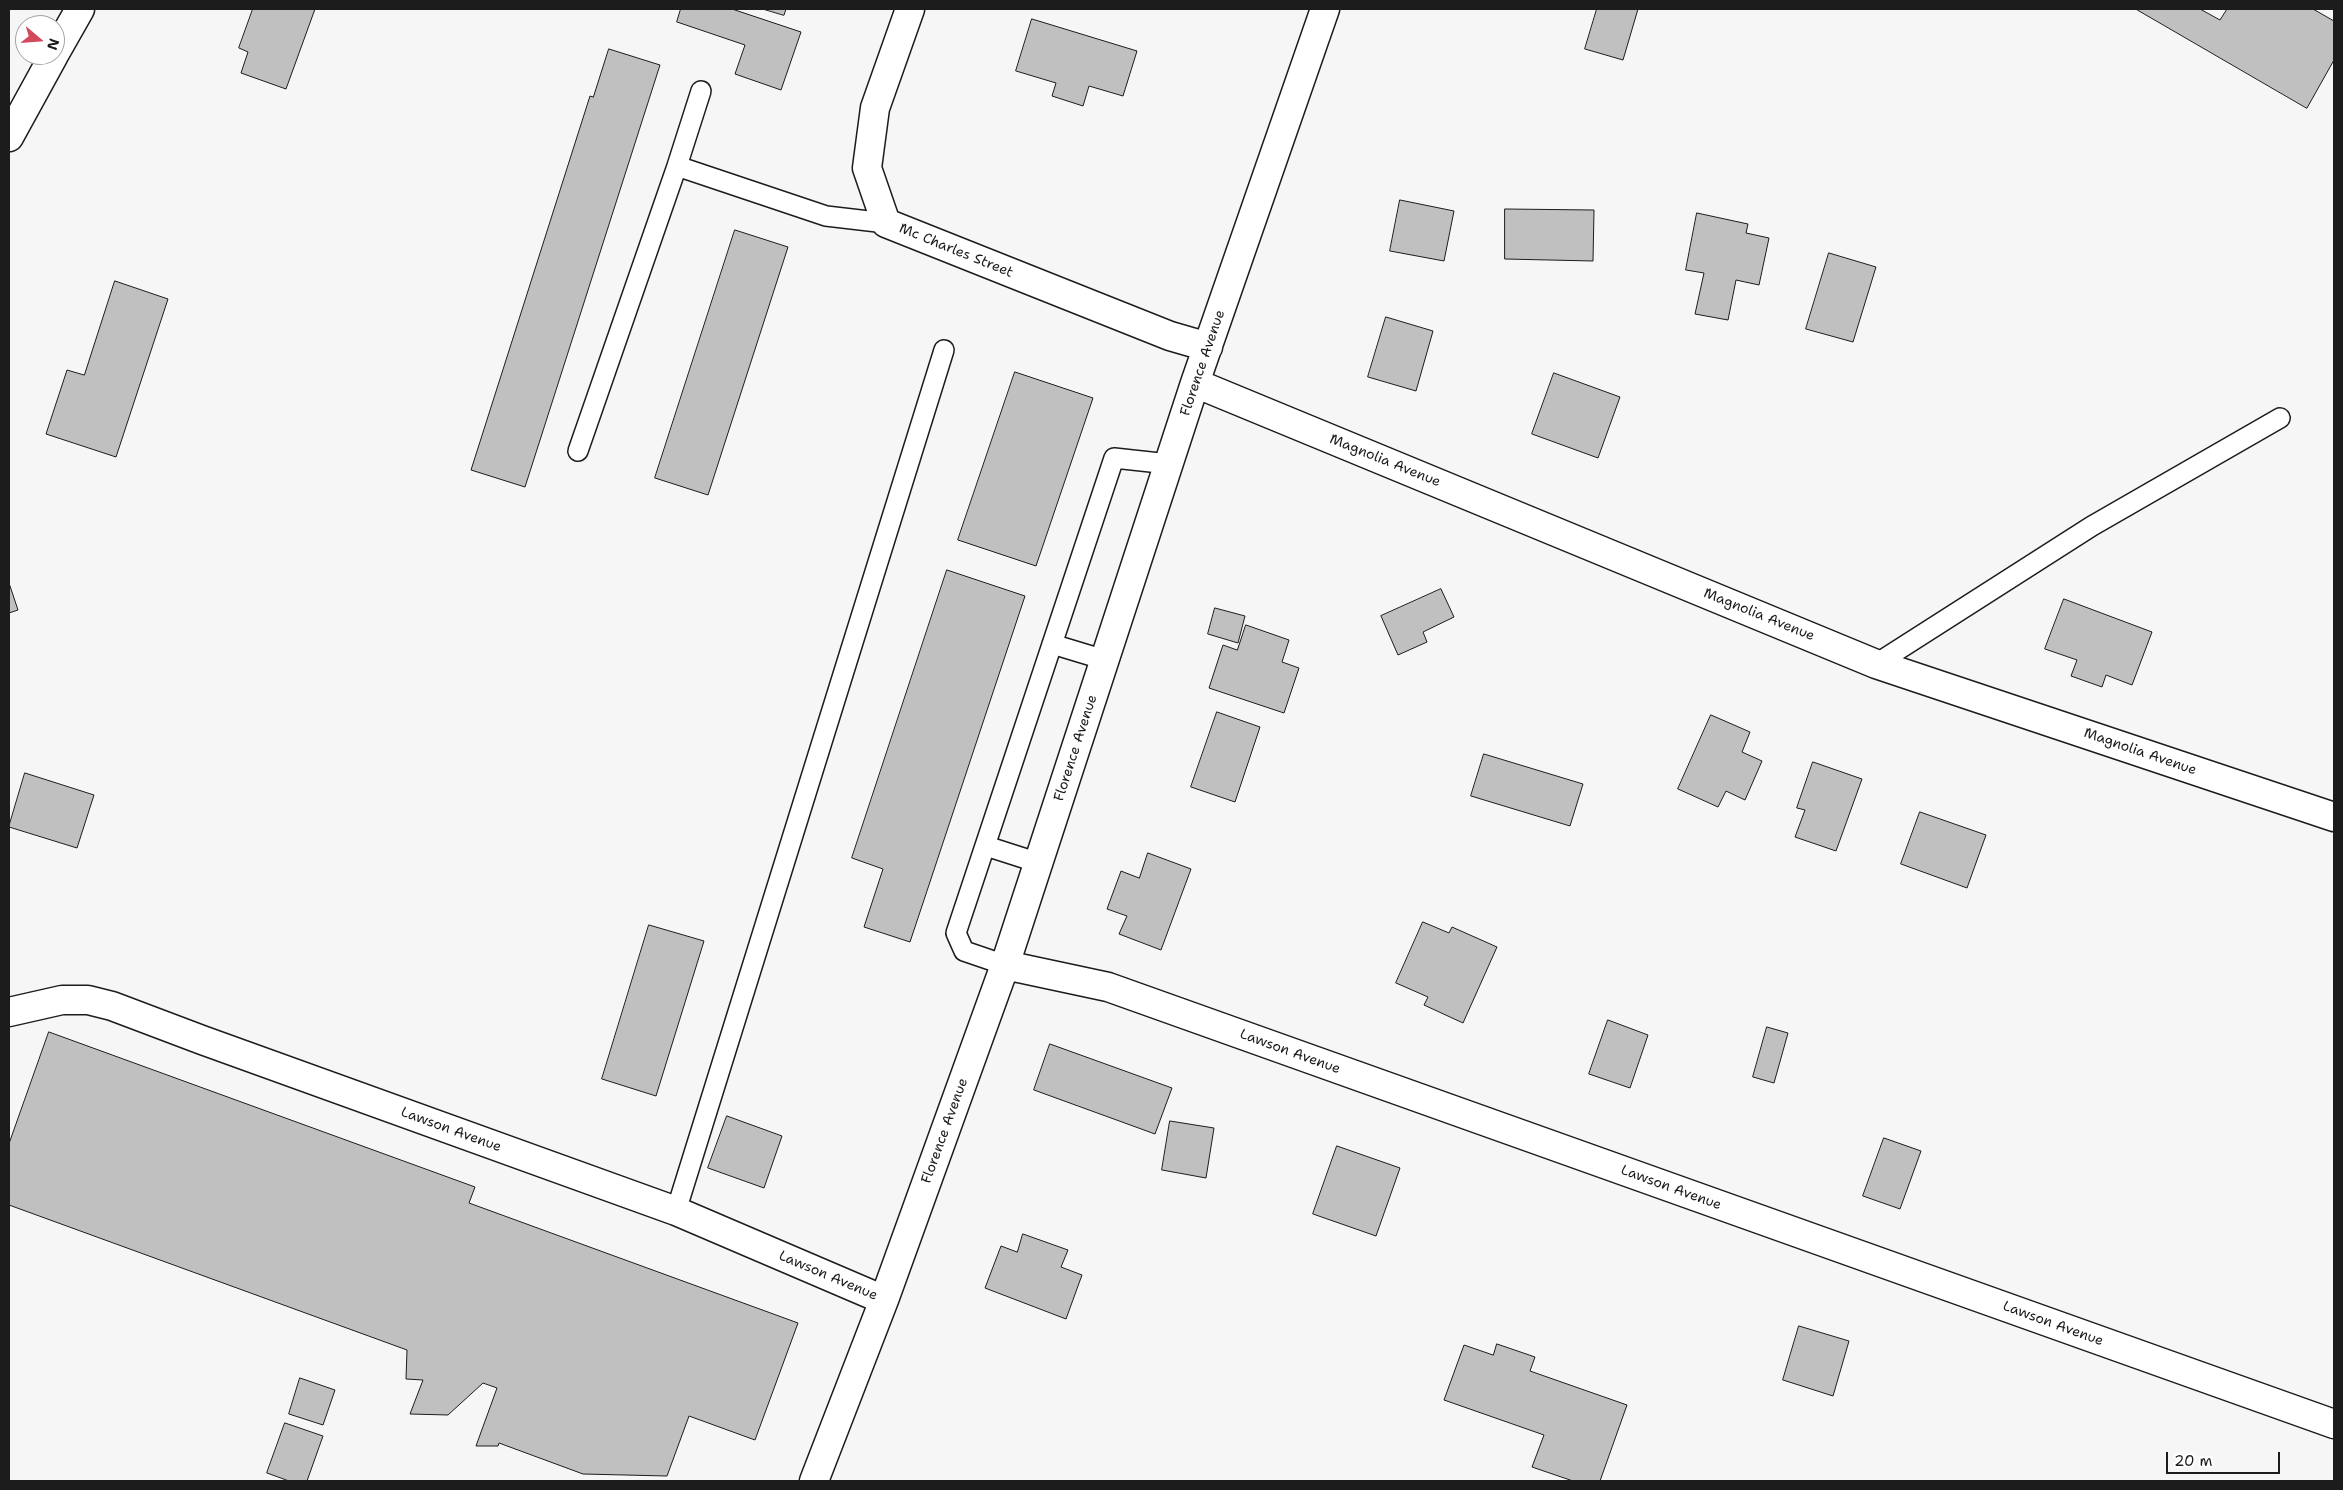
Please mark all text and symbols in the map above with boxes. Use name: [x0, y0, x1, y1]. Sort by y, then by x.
north arrow: [15, 15, 65, 65]
text: N: [43, 36, 64, 52]
street label: Mc Charles Street: [896, 220, 1016, 282]
street label: Florence Avenue: [1177, 308, 1229, 418]
street label: Magnolia Avenue: [1327, 431, 1443, 491]
street label: Magnolia Avenue: [1701, 585, 1817, 645]
street label: Florence Avenue: [1051, 693, 1101, 803]
street label: Magnolia Avenue: [2081, 725, 2199, 779]
street label: Lawson Avenue: [1237, 1026, 1343, 1078]
street label: Florence Avenue: [918, 1076, 972, 1186]
street label: Lawson Avenue: [398, 1104, 504, 1156]
street label: Lawson Avenue: [1618, 1162, 1724, 1214]
street label: Lawson Avenue: [776, 1248, 880, 1304]
street label: Lawson Avenue: [2000, 1298, 2106, 1350]
scale bar: [2168, 1442, 2282, 1474]
text: 20 m: [2174, 1451, 2213, 1471]

